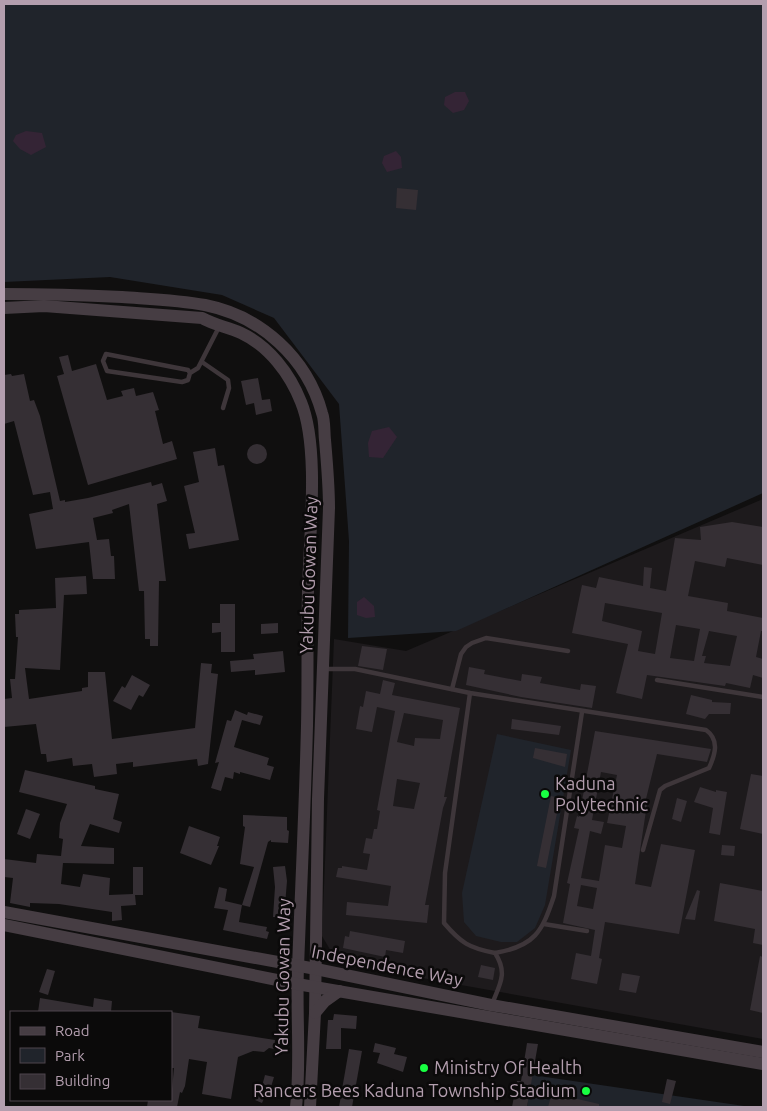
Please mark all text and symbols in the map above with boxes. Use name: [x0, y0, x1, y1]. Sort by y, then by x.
street label: Yakubu Gowan Way: [295, 496, 321, 654]
place label: Kaduna Polytechnic: [555, 773, 648, 814]
marker: Kaduna Polytechnic: [539, 788, 551, 800]
street label: Yakubu Gowan Way: [271, 898, 293, 1056]
street label: Independence Way: [310, 941, 465, 990]
legend: [10, 1011, 172, 1101]
text: Road: [55, 1022, 90, 1039]
text: Park: [55, 1047, 85, 1064]
place label: Ministry Of Health: [434, 1057, 582, 1077]
marker: Ministry Of Health: [418, 1062, 430, 1074]
text: Building: [55, 1072, 110, 1089]
place label: Rancers Bees Kaduna Township Stadium: [253, 1080, 576, 1100]
marker: Rancers Bees Kaduna Township Stadium: [580, 1085, 592, 1097]

